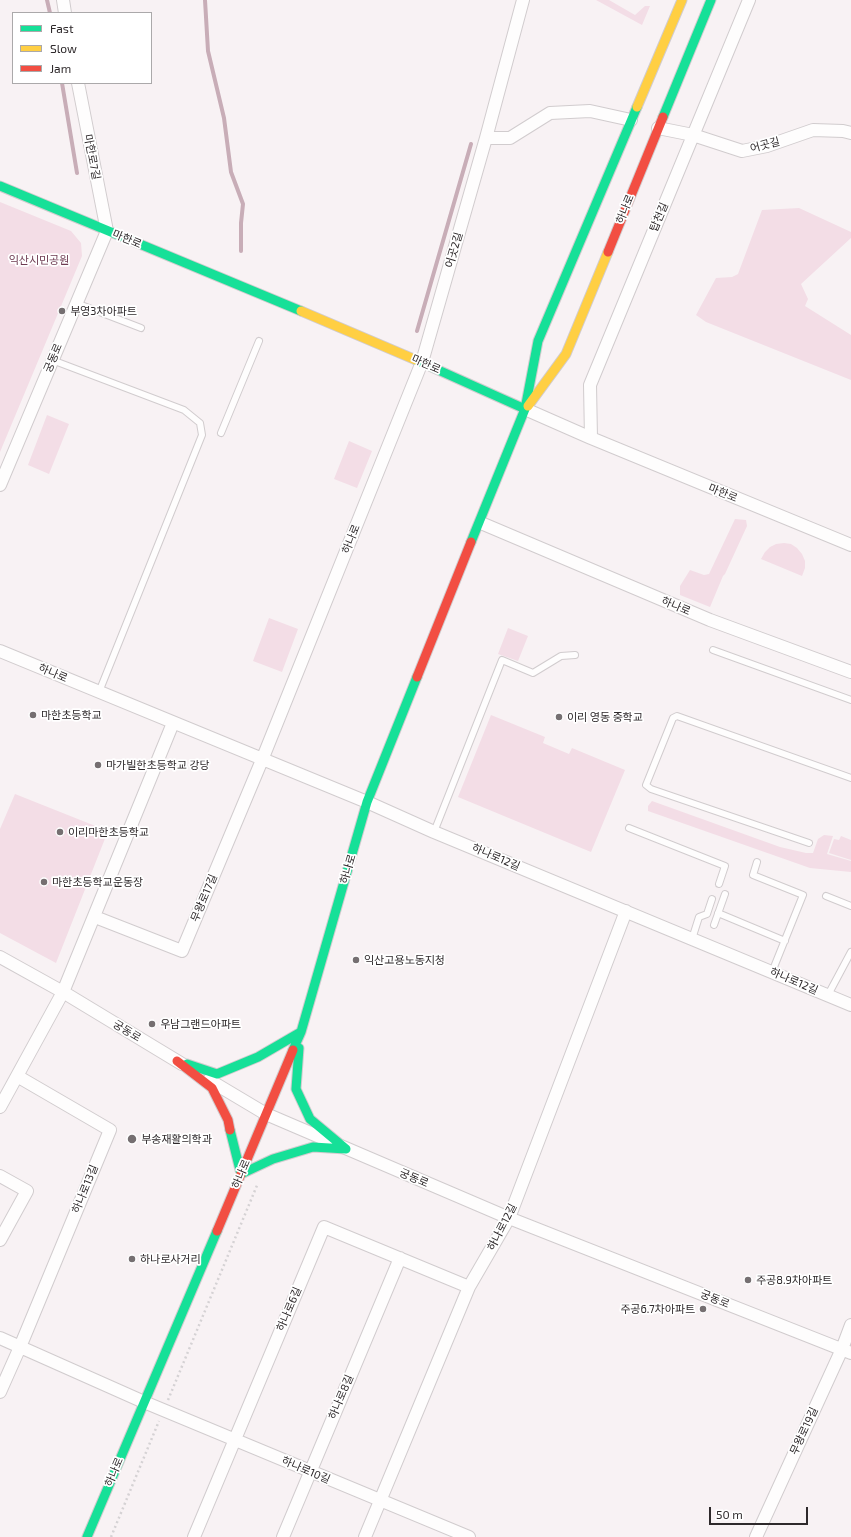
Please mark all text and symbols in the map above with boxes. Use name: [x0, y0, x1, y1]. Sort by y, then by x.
legend: [12, 12, 152, 84]
text: Fast: [50, 21, 73, 35]
text: Slow: [50, 41, 77, 55]
text: Jam: [50, 61, 71, 75]
street label: 마한로7길: [81, 133, 103, 181]
street label: 어곳길: [749, 135, 781, 155]
street label: 하나로: [613, 192, 637, 226]
street label: 탑천길: [647, 200, 671, 234]
street label: 마한로: [110, 227, 144, 251]
street label: 어곳2길: [443, 231, 465, 269]
park label: 익산시민공원: [9, 253, 69, 267]
place label: 부영3차아파트: [70, 304, 137, 318]
marker: 부영3차아파트: [57, 306, 67, 316]
street label: 궁동로: [41, 341, 65, 375]
street label: 마한로: [409, 352, 443, 376]
street label: 마한로: [706, 481, 740, 505]
street label: 하나로: [339, 522, 363, 556]
street label: 하나로: [659, 594, 693, 618]
street label: 하나로: [36, 661, 70, 685]
place label: 마한초등학교: [41, 708, 102, 722]
marker: 마한초등학교: [28, 710, 38, 720]
place label: 이리 영동 중학교: [567, 710, 643, 724]
marker: 이리 영동 중학교: [554, 712, 564, 722]
place label: 마가빌한초등학교 강당: [106, 758, 210, 772]
marker: 마가빌한초등학교 강당: [93, 760, 103, 770]
place label: 이리마한초등학교: [68, 825, 149, 839]
marker: 이리마한초등학교: [55, 827, 65, 837]
street label: 하나로12길: [470, 841, 522, 873]
street label: 하나로: [337, 853, 359, 885]
street label: 무왕로17길: [188, 872, 220, 924]
place label: 마한초등학교운동장: [52, 875, 143, 889]
marker: 마한초등학교운동장: [39, 877, 49, 887]
place label: 익산고용노동지청: [364, 953, 445, 967]
marker: 익산고용노동지청: [351, 955, 361, 965]
street label: 하나로12길: [768, 965, 820, 997]
place label: 우남그랜드아파트: [160, 1017, 241, 1031]
street label: 궁동로: [111, 1018, 143, 1044]
marker: 우남그랜드아파트: [147, 1019, 157, 1029]
place label: 부송재활의학과: [141, 1132, 212, 1146]
marker: 부송재활의학과: [126, 1133, 138, 1145]
street label: 하나로: [229, 1157, 253, 1191]
street label: 하나로13길: [69, 1163, 101, 1215]
street label: 궁동로: [397, 1166, 431, 1190]
street label: 하나로12길: [485, 1201, 519, 1253]
place label: 하나로사거리: [140, 1252, 201, 1266]
marker: 하나로사거리: [127, 1254, 137, 1264]
place label: 주공8.9차아파트: [756, 1273, 832, 1287]
marker: 주공8.9차아파트: [743, 1275, 753, 1285]
street label: 하나로6길: [274, 1285, 304, 1333]
street label: 궁동로: [698, 1287, 732, 1311]
place label: 주공6.7차아파트: [620, 1302, 695, 1316]
marker: 주공6.7차아파트: [698, 1304, 708, 1314]
street label: 하나로8길: [326, 1373, 356, 1421]
street label: 무왕로19길: [787, 1405, 821, 1457]
street label: 하나로10길: [280, 1454, 332, 1486]
street label: 하나로: [102, 1455, 126, 1489]
scale bar: [711, 1499, 810, 1525]
text: 50 m: [716, 1507, 743, 1521]

